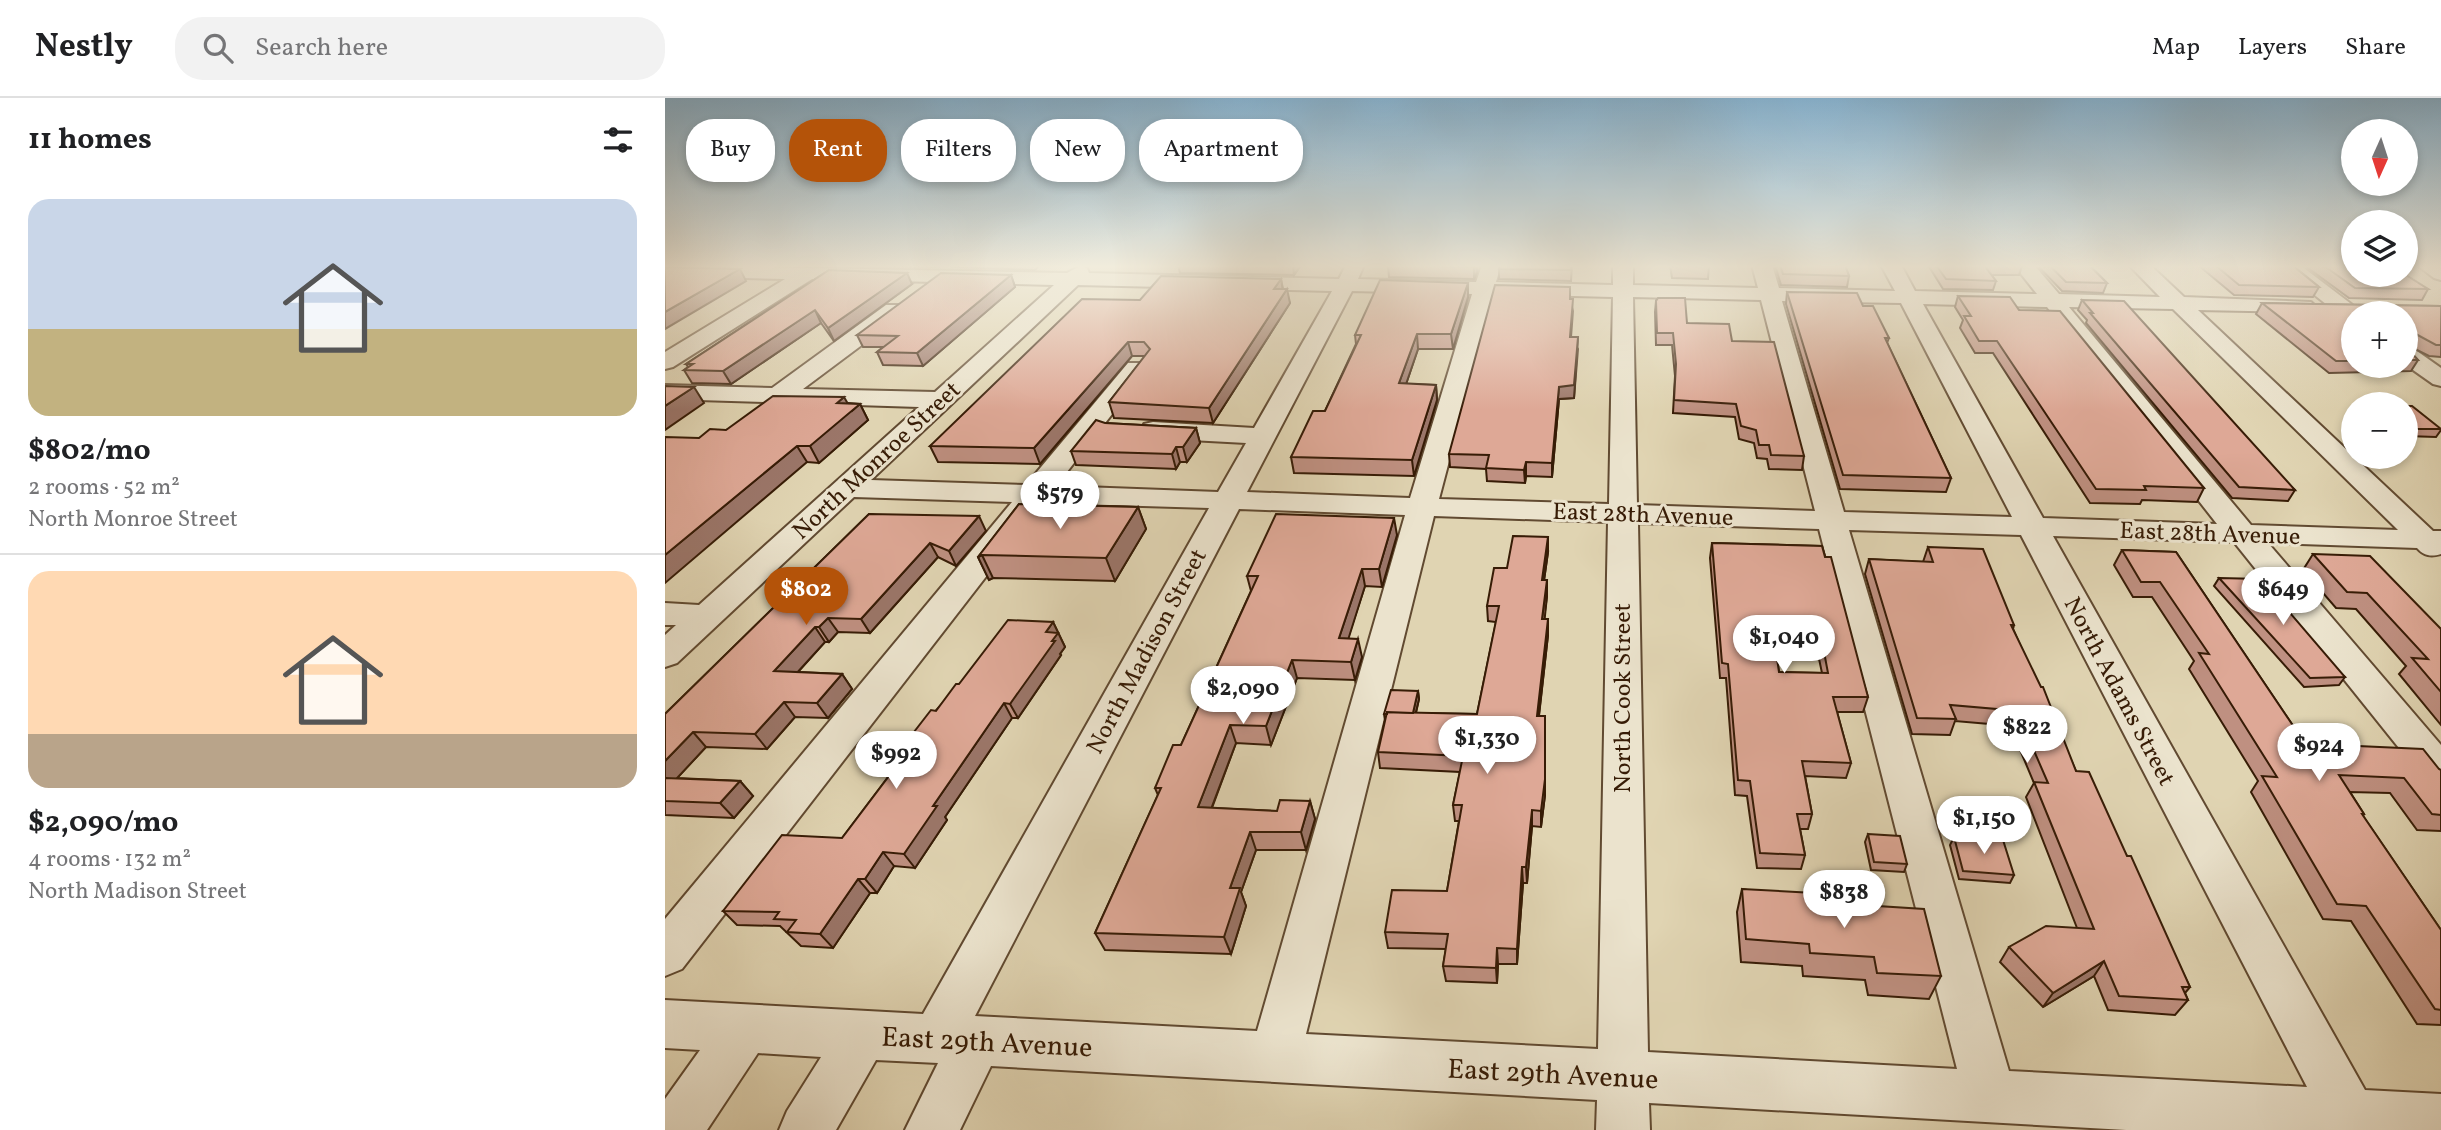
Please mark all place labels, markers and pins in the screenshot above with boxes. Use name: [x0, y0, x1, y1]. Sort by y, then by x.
pin: $579: [1019, 472, 1101, 531]
pin: $802: [765, 568, 847, 627]
pin: $649: [2242, 568, 2324, 627]
pin: $1,040: [1727, 616, 1841, 675]
pin: $2,090: [1186, 666, 1300, 726]
pin: $822: [1986, 706, 2068, 765]
pin: $1,330: [1430, 716, 1544, 776]
pin: $924: [2278, 724, 2360, 783]
pin: $992: [855, 732, 937, 791]
pin: $1,150: [1927, 796, 2041, 856]
pin: $838: [1803, 870, 1885, 930]

